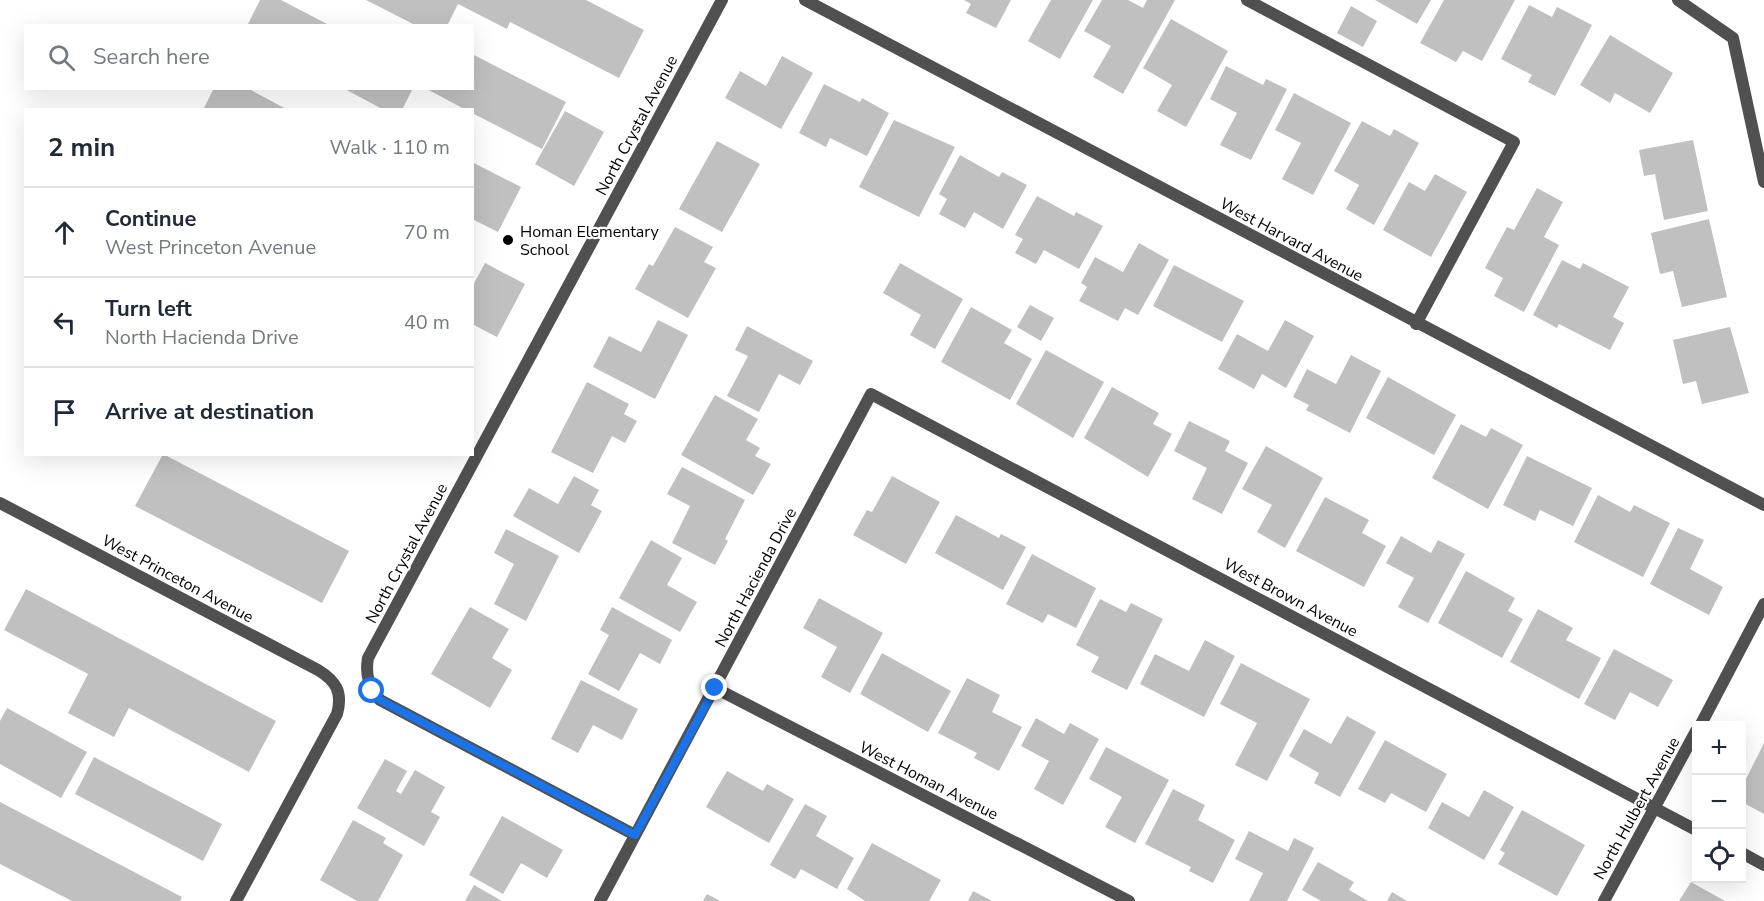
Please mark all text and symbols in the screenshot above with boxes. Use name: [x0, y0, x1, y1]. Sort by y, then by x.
search box: [24, 24, 474, 90]
icon: search: [45, 41, 78, 74]
text: Search here: [93, 42, 210, 72]
street label: North Crystal Avenue: [591, 52, 683, 199]
text: 2 min: [48, 130, 115, 165]
text: Walk · 110 m: [330, 134, 450, 161]
street label: West Harvard Avenue: [1216, 193, 1367, 287]
text: Continue: [105, 204, 196, 234]
icon: ahead: [48, 216, 81, 249]
text: 70 m: [404, 219, 450, 246]
place label: Homan Elementary School: [520, 221, 660, 261]
marker: Homan Elementary School: [501, 233, 515, 247]
text: West Princeton Avenue: [105, 234, 316, 261]
text: Turn left: [105, 294, 192, 324]
icon: left: [48, 306, 81, 339]
text: 40 m: [404, 309, 450, 336]
text: North Hacienda Drive: [105, 324, 299, 351]
icon: arrive: [48, 396, 81, 429]
text: Arrive at destination: [105, 397, 314, 427]
street label: North Crystal Avenue: [361, 480, 453, 627]
street label: North Hacienda Drive: [710, 504, 802, 651]
street label: West Princeton Avenue: [98, 530, 257, 628]
street label: West Brown Avenue: [1220, 553, 1361, 643]
route end: [701, 674, 727, 700]
route start: [358, 677, 384, 703]
map controls: [1692, 721, 1746, 883]
button: +: [1692, 721, 1746, 775]
street label: North Hulbert Avenue: [1589, 733, 1685, 884]
street label: West Homan Avenue: [855, 736, 1002, 826]
button: −: [1692, 775, 1746, 829]
button: locate: [1692, 829, 1746, 883]

